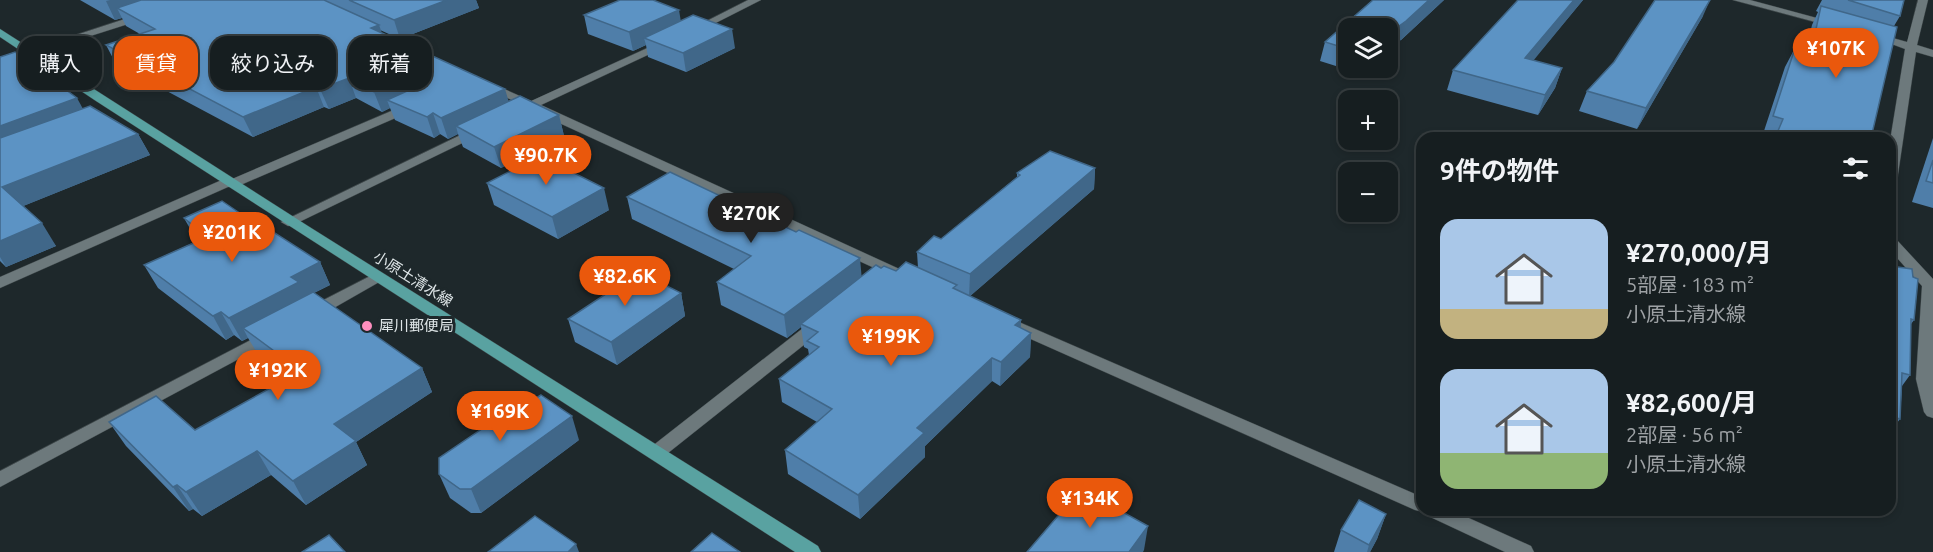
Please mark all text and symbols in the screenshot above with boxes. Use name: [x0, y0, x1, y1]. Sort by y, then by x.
map controls: [1338, 18, 1398, 222]
button: layers: [1338, 18, 1398, 78]
pin: ¥107K: [1794, 28, 1878, 79]
chip: 購入: [18, 36, 102, 90]
chip: 賃貸: [114, 36, 198, 90]
chip: 絞り込み: [210, 36, 336, 90]
chip: 新着: [348, 36, 432, 90]
text: ¥107K: [1807, 36, 1865, 59]
button: +: [1338, 90, 1398, 150]
pin: ¥90.7K: [497, 135, 595, 186]
text: ¥90.7K: [514, 143, 578, 166]
icon: filters: [1839, 152, 1872, 185]
text: 9件の物件: [1440, 156, 1559, 185]
button: −: [1338, 162, 1398, 222]
pin: ¥270K: [709, 193, 793, 244]
text: ¥270K: [722, 201, 780, 224]
pin: ¥201K: [190, 212, 274, 263]
text: ¥201K: [203, 220, 261, 243]
text: ¥270,000/月: [1626, 238, 1772, 267]
icon: home: [1488, 243, 1560, 315]
street label: 小原土清水線: [371, 248, 456, 310]
pin: ¥82.6K: [576, 256, 674, 307]
text: ¥82.6K: [593, 264, 657, 287]
text: 5部屋 · 183 m²: [1626, 273, 1754, 296]
text: 小原土清水線: [1626, 302, 1746, 325]
pin: ¥199K: [849, 316, 933, 367]
place label: 犀川郵便局: [379, 317, 454, 334]
marker: 犀川郵便局: [360, 319, 374, 333]
text: ¥199K: [862, 324, 920, 347]
pin: ¥192K: [236, 350, 320, 401]
text: ¥192K: [249, 358, 307, 381]
text: ¥82,600/月: [1626, 388, 1757, 417]
pin: ¥169K: [458, 391, 542, 442]
icon: home: [1488, 393, 1560, 465]
text: ¥169K: [471, 399, 529, 422]
text: 2部屋 · 56 m²: [1626, 423, 1743, 446]
text: 小原土清水線: [1626, 452, 1746, 475]
pin: ¥134K: [1048, 478, 1132, 529]
text: ¥134K: [1061, 486, 1119, 509]

